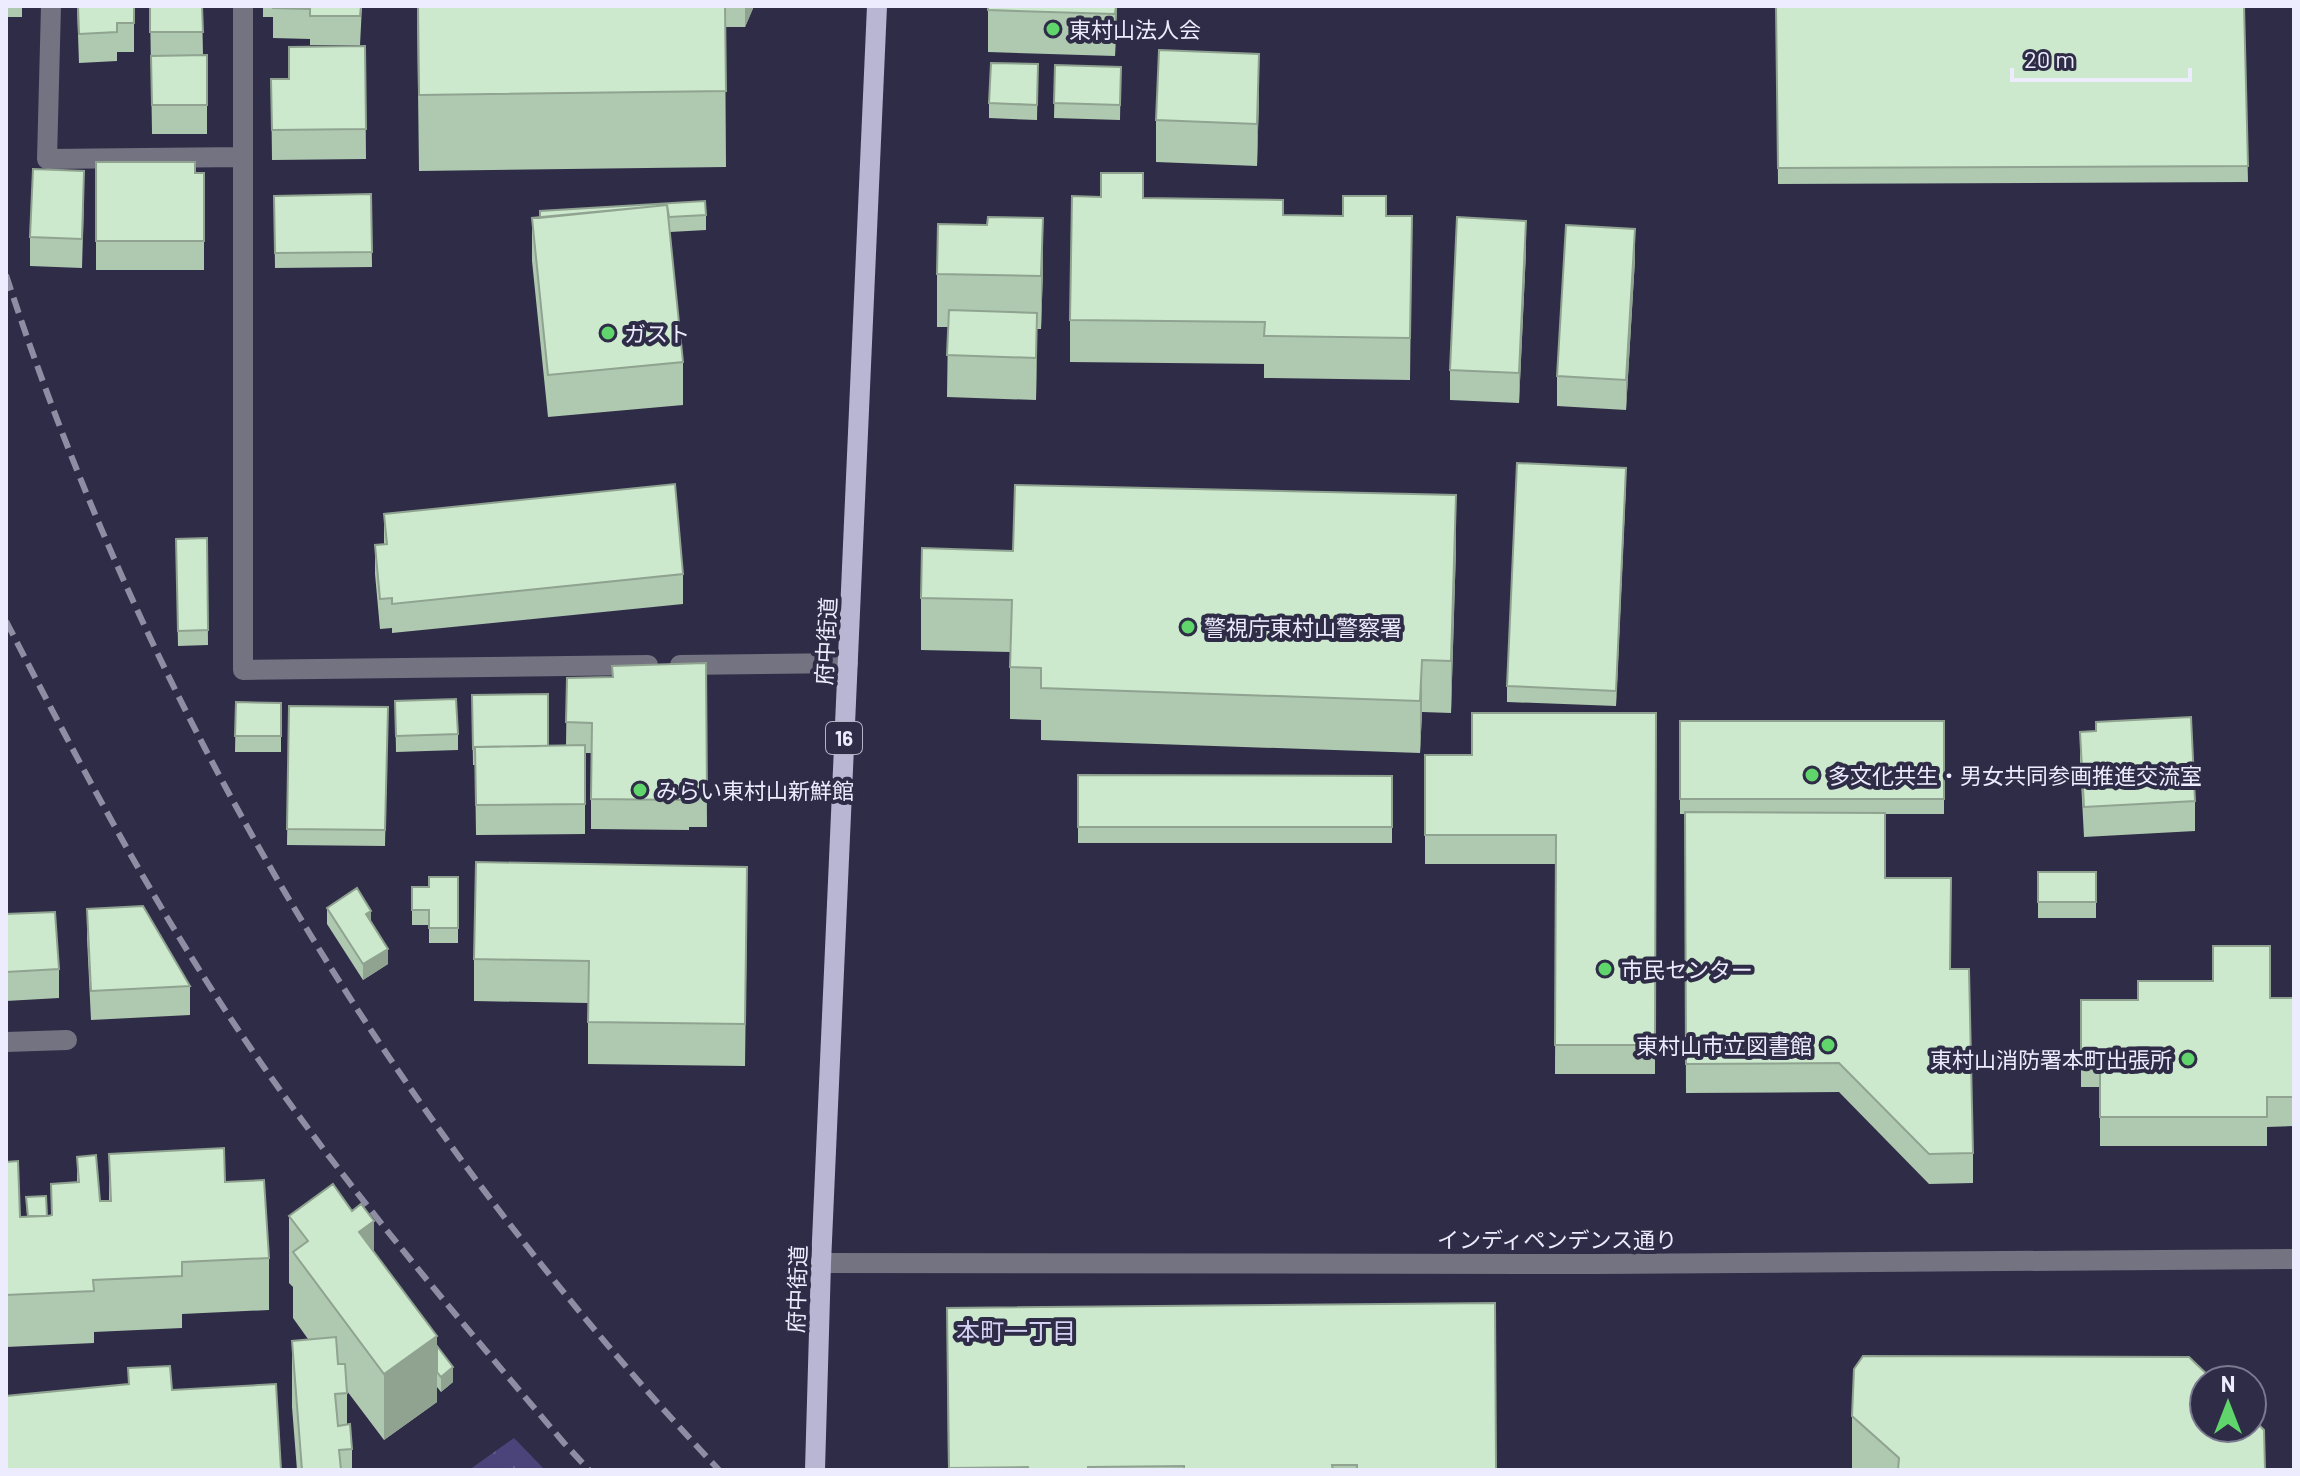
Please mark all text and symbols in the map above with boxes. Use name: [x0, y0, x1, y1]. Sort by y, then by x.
place label: 東村山法人会: [1069, 16, 1201, 42]
marker: 東村山法人会: [1044, 20, 1062, 38]
scale bar: [2012, 32, 2190, 82]
text: 20 m: [2024, 44, 2075, 73]
place label: ガスト: [624, 320, 690, 346]
marker: ガスト: [599, 324, 617, 342]
street label: 府中街道: [810, 596, 840, 686]
place label: 警視庁東村山警察署: [1204, 614, 1402, 640]
marker: 警視庁東村山警察署: [1179, 618, 1197, 636]
road number: 16: [826, 722, 862, 754]
place label: 多文化共生・男女共同参画推進交流室: [1828, 762, 2202, 788]
marker: 多文化共生・男女共同参画推進交流室: [1803, 766, 1821, 784]
place label: みらい東村山新鮮館: [656, 777, 854, 803]
marker: みらい東村山新鮮館: [631, 781, 649, 799]
place label: 市民センター: [1621, 956, 1753, 982]
marker: 市民センター: [1596, 960, 1614, 978]
place label: 東村山市立図書館: [1636, 1032, 1812, 1058]
marker: 東村山市立図書館: [1819, 1036, 1837, 1054]
place label: 東村山消防署本町出張所: [1930, 1046, 2172, 1072]
marker: 東村山消防署本町出張所: [2179, 1050, 2197, 1068]
street label: インディペンデンス通り: [1437, 1226, 1677, 1252]
street label: 府中街道: [781, 1245, 811, 1333]
district label: 本町一丁目: [956, 1316, 1076, 1345]
north arrow: [2188, 1364, 2268, 1444]
text: N: [2221, 1370, 2235, 1396]

